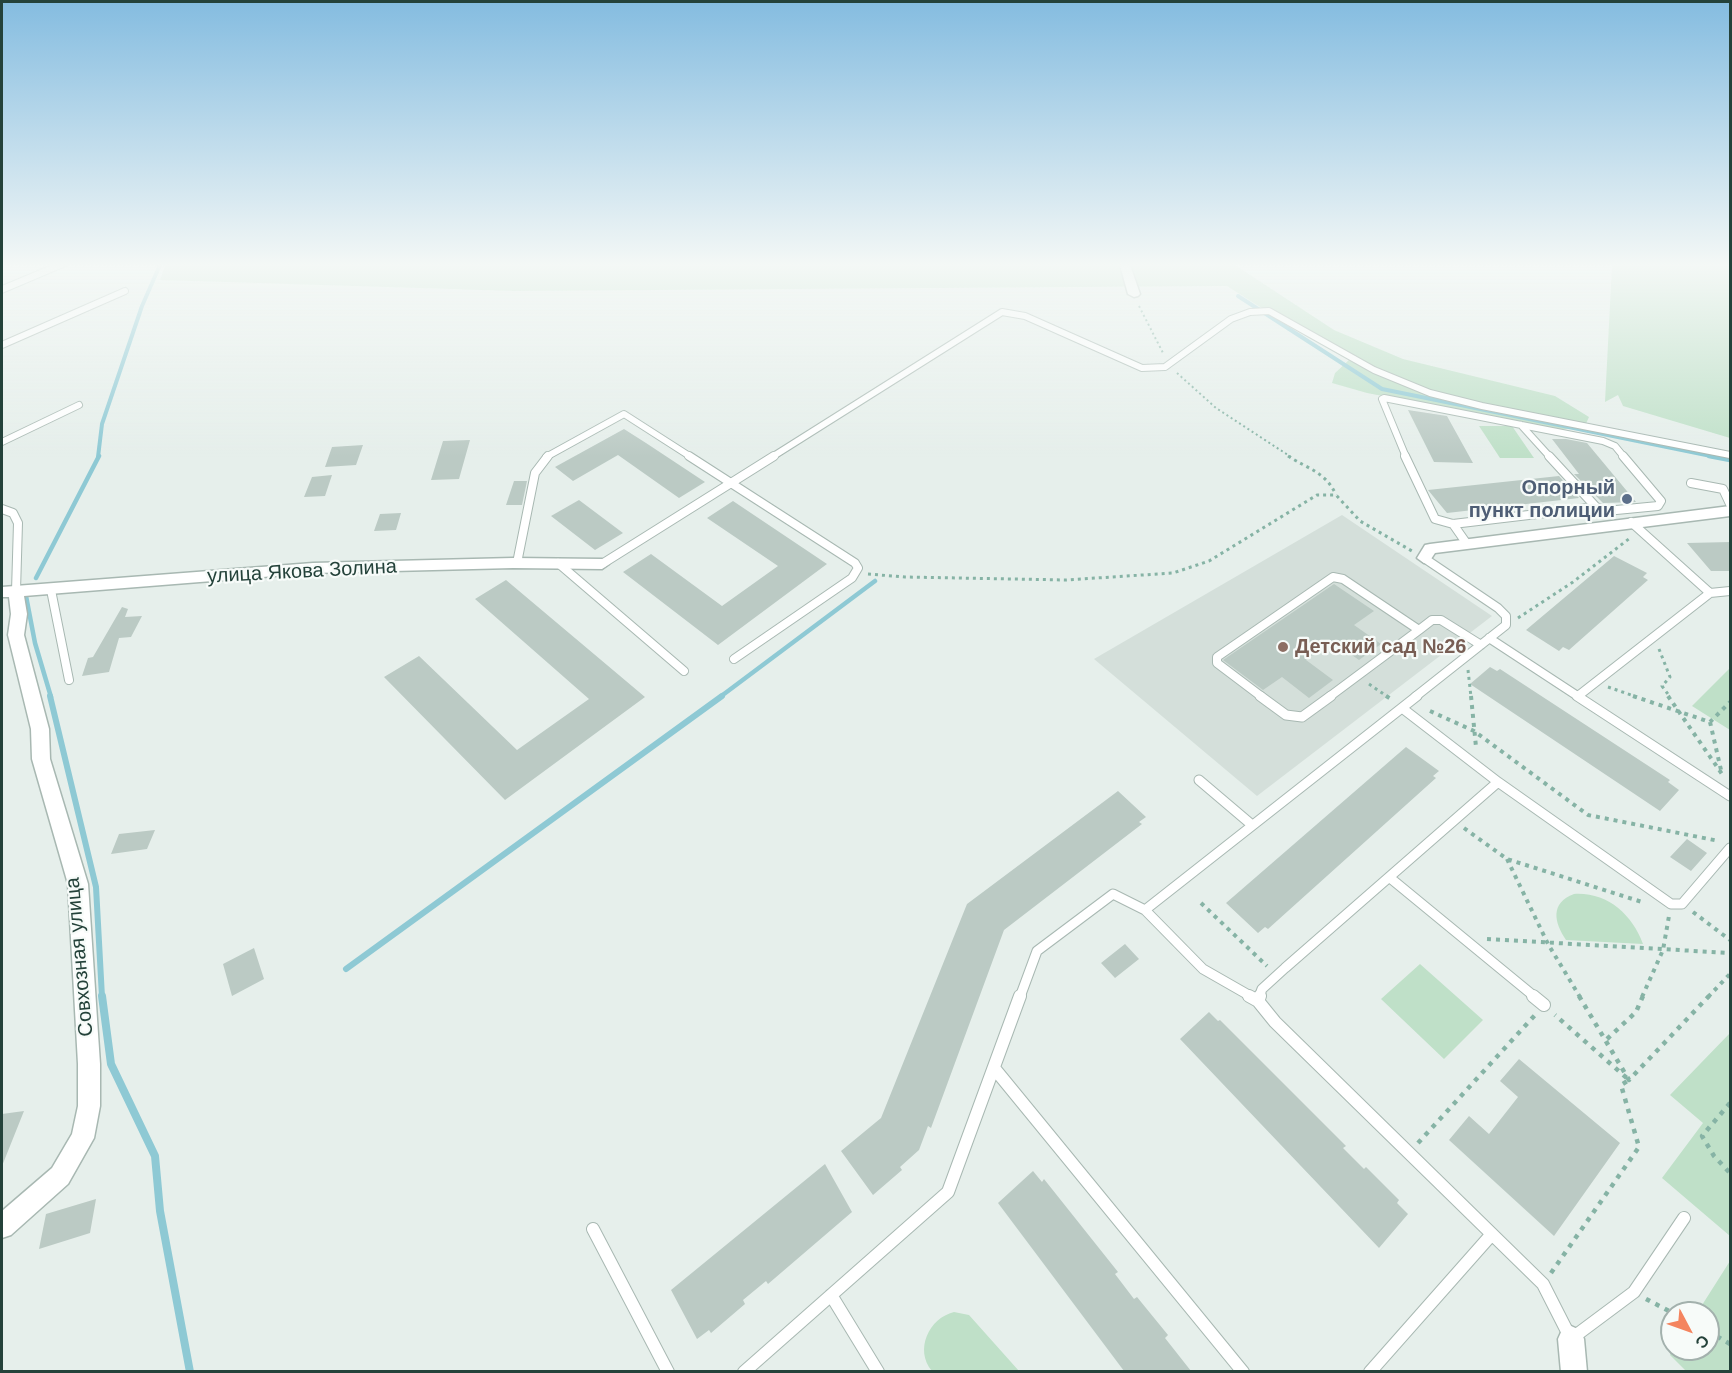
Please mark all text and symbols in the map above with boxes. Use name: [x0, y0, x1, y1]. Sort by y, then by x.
place label: Опорный пункт полиции: [1469, 476, 1615, 523]
marker: Опорный пункт полиции: [1620, 492, 1634, 506]
street label: улица Якова Золина: [207, 555, 397, 589]
place label: Детский сад №26: [1295, 635, 1466, 659]
marker: Детский сад №26: [1276, 640, 1290, 654]
street label: Совхозная улица: [61, 876, 99, 1038]
north arrow: [1660, 1301, 1720, 1361]
text: С: [1692, 1332, 1713, 1352]

